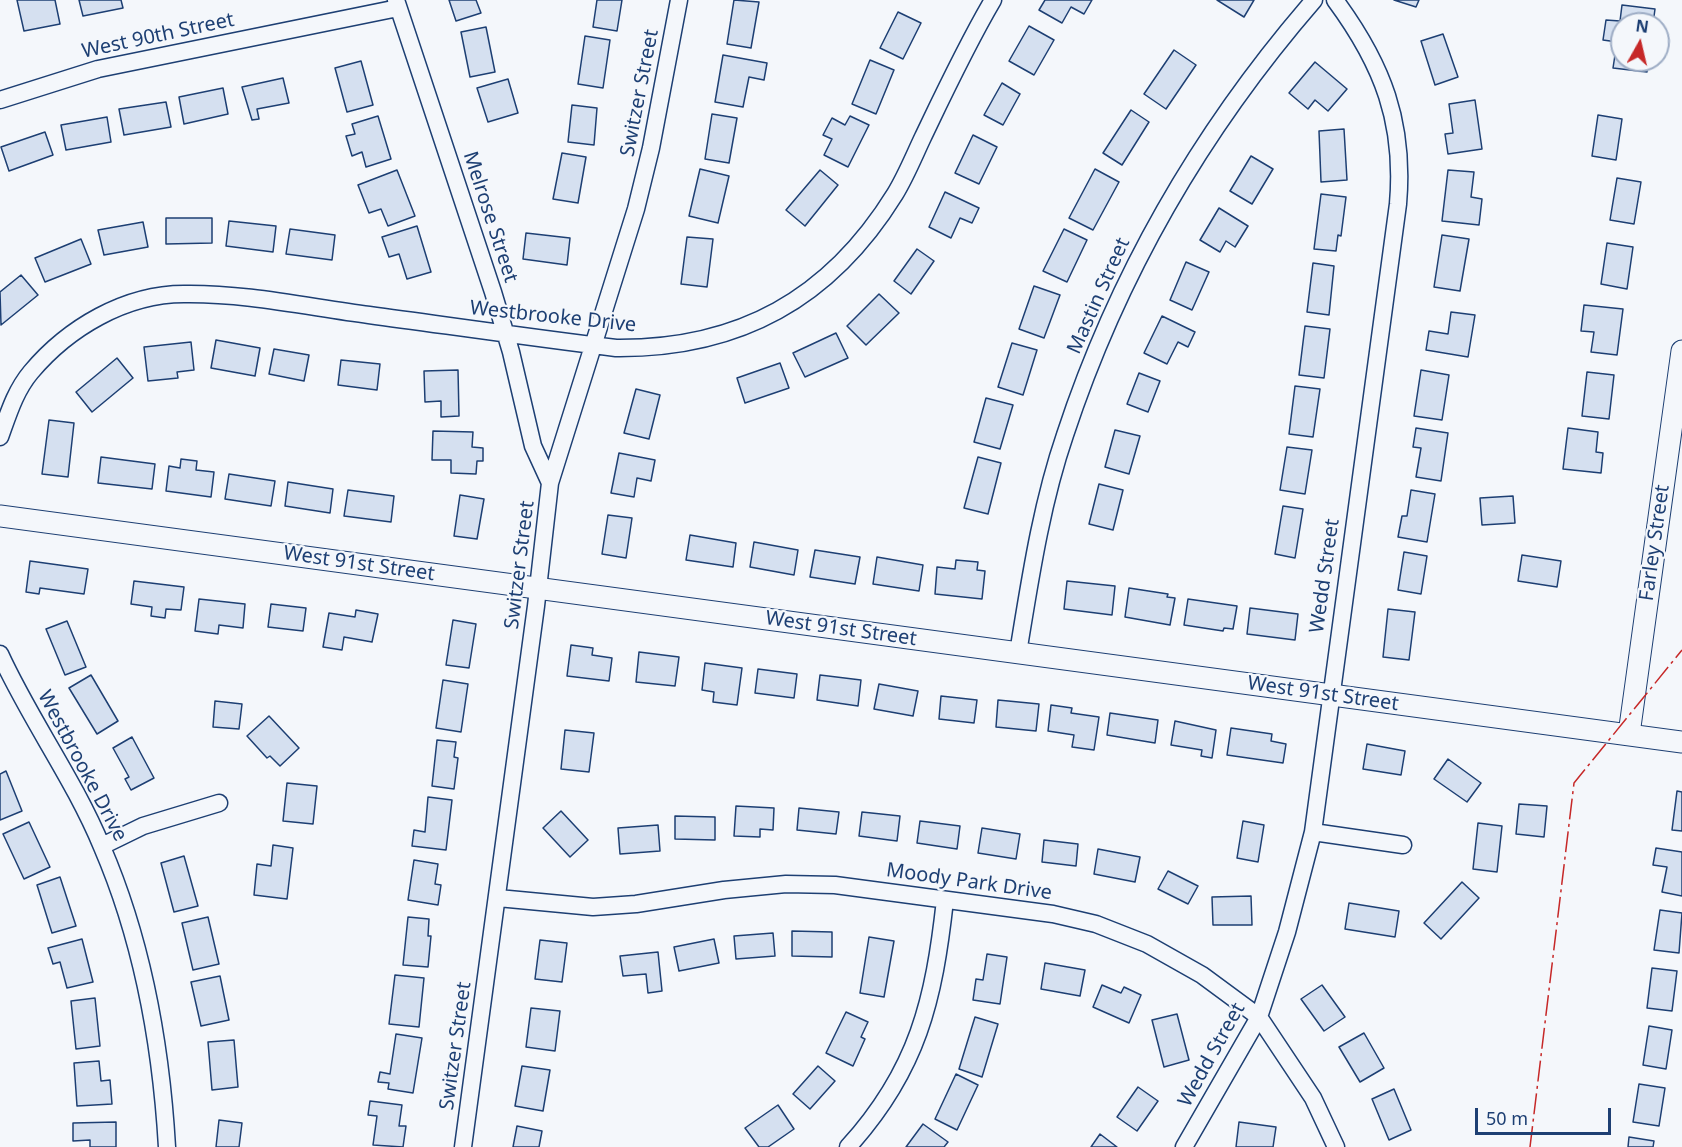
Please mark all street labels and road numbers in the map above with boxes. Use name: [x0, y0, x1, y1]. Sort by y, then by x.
street label: West 90th Street: [80, 8, 236, 64]
street label: Switzer Street: [616, 27, 664, 159]
street label: Melrose Street: [458, 148, 522, 286]
street label: Mastin Street: [1063, 234, 1135, 358]
street label: Westbrooke Drive: [469, 296, 637, 338]
street label: Farley Street: [1635, 483, 1675, 603]
street label: Switzer Street: [500, 499, 540, 631]
street label: Wedd Street: [1305, 517, 1345, 635]
street label: West 91st Street: [282, 542, 436, 586]
street label: West 91st Street: [764, 607, 918, 651]
street label: West 91st Street: [1246, 672, 1400, 716]
street label: Westbrooke Drive: [32, 687, 132, 845]
street label: Moody Park Drive: [885, 858, 1053, 906]
street label: Switzer Street: [435, 980, 477, 1112]
street label: Wedd Street: [1174, 999, 1250, 1111]

